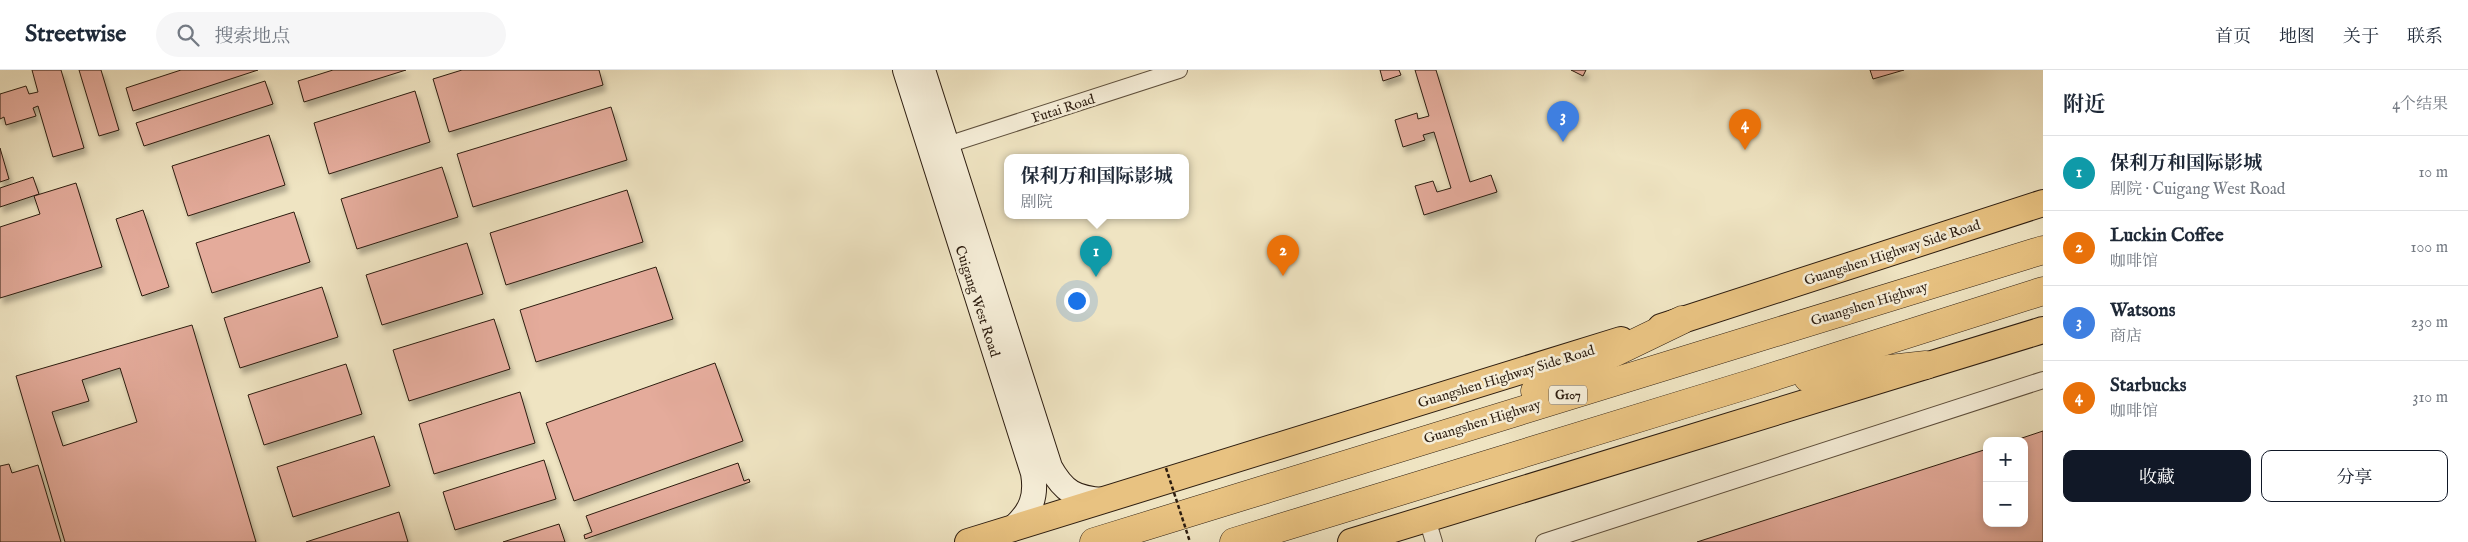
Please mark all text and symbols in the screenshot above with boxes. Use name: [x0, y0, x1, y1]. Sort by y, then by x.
search box: [156, 12, 506, 57]
text: Streetwise: [25, 19, 126, 50]
icon: search: [174, 21, 202, 49]
text: 搜索地点: [214, 25, 290, 49]
text: 首页: [2215, 26, 2251, 49]
text: 地图: [2279, 26, 2315, 49]
text: 关于: [2343, 26, 2379, 49]
text: 联系: [2407, 26, 2443, 49]
street label: Futai Road: [1029, 90, 1098, 128]
text: 附近: [2063, 92, 2105, 119]
text: 4个结果: [2392, 95, 2448, 115]
pin: 3: [1547, 101, 1579, 142]
pin: 4: [1729, 109, 1761, 150]
text: 保利万和国际影城: [2110, 152, 2262, 176]
popup: [1004, 154, 1189, 219]
text: 1: [2076, 163, 2082, 183]
text: 10 m: [2418, 163, 2448, 183]
text: 保利万和国际影城: [1020, 165, 1173, 189]
text: 剧院 · Cuigang West Road: [2110, 180, 2285, 200]
text: 剧院: [1020, 193, 1053, 213]
street label: Guangshen Highway Side Road: [1802, 216, 1983, 290]
text: Luckin Coffee: [2110, 224, 2224, 248]
pin: 2: [1267, 235, 1299, 276]
pin: 1: [1080, 236, 1112, 277]
text: 2: [2075, 238, 2083, 258]
text: 100 m: [2411, 238, 2448, 258]
street label: Cuigang West Road: [951, 243, 1004, 360]
text: 咖啡馆: [2110, 252, 2158, 272]
street label: Guangshen Highway: [1809, 278, 1930, 330]
your location: [1064, 288, 1090, 314]
text: Watsons: [2110, 299, 2175, 323]
text: 3: [2076, 313, 2082, 333]
text: 230 m: [2411, 313, 2448, 333]
text: 商店: [2110, 327, 2142, 347]
street label: Guangshen Highway Side Road: [1416, 341, 1597, 412]
text: Starbucks: [2110, 374, 2186, 398]
road number: G107: [1549, 386, 1587, 404]
text: 4: [2075, 388, 2083, 408]
text: 310 m: [2412, 388, 2448, 408]
street label: Guangshen Highway: [1422, 396, 1543, 448]
text: 咖啡馆: [2110, 402, 2158, 422]
map controls: [1983, 437, 2028, 527]
button: +: [1983, 437, 2028, 482]
button: 收藏: [2063, 450, 2251, 502]
button: 分享: [2261, 450, 2448, 502]
button: −: [1983, 482, 2028, 527]

